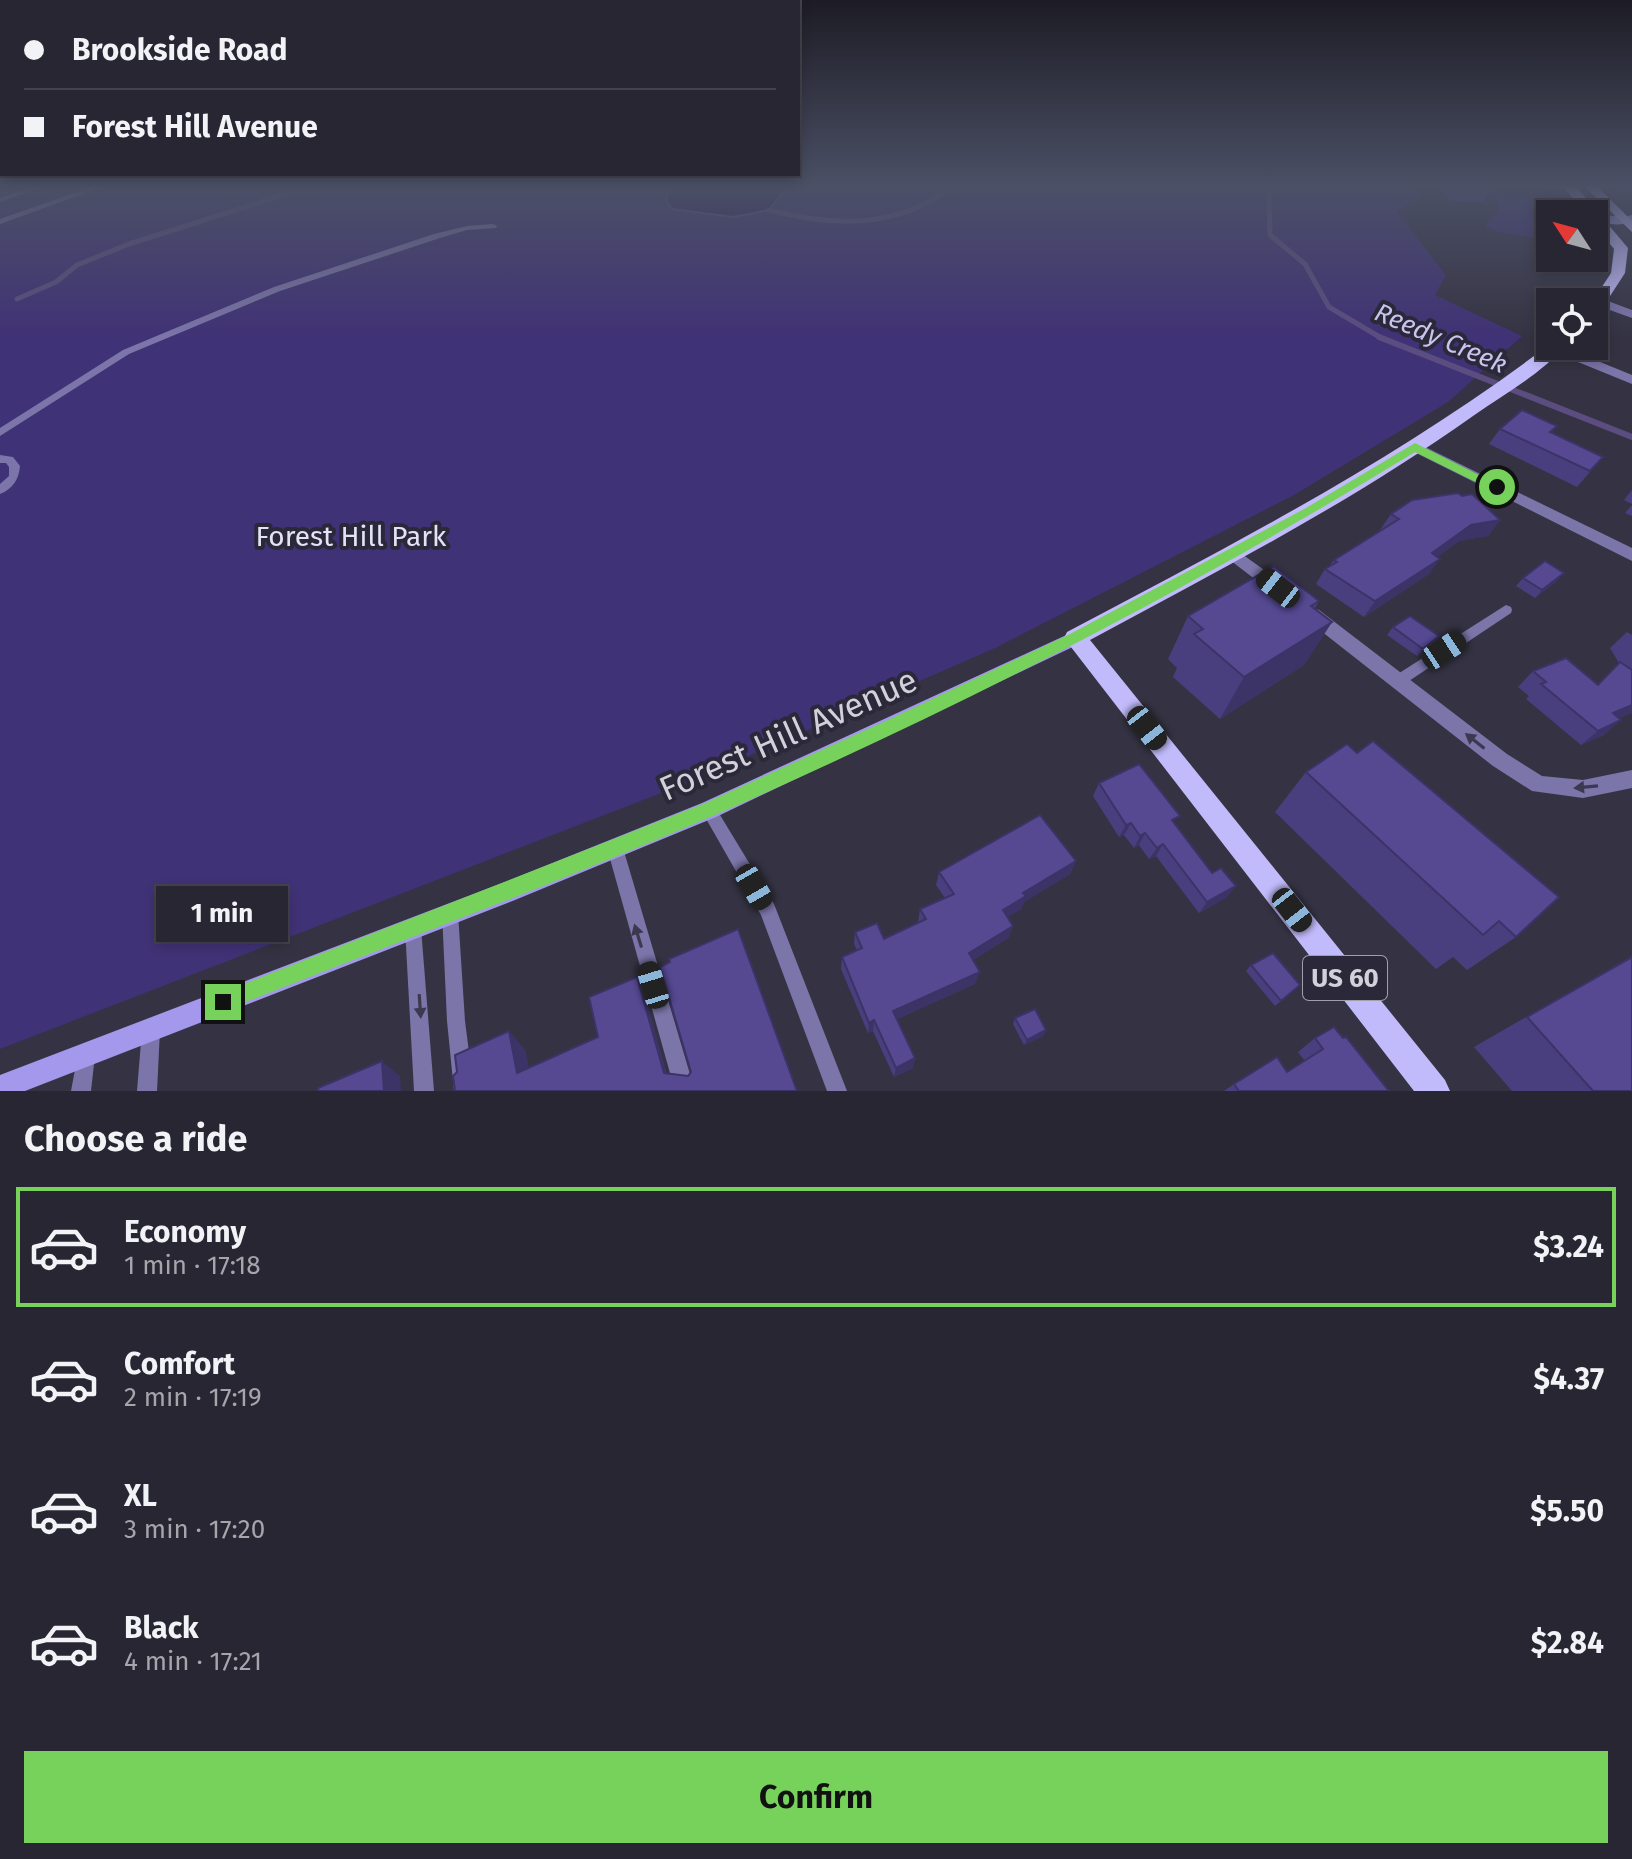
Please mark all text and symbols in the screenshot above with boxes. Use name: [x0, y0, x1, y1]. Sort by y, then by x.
text: Brookside Road: [72, 32, 287, 68]
text: Forest Hill Avenue: [72, 109, 318, 145]
north arrow: [1536, 200, 1608, 272]
map controls: [1536, 200, 1608, 360]
button: locate: [1536, 288, 1608, 360]
water label: Reedy Creek: [1370, 297, 1512, 380]
route start: [1479, 469, 1515, 505]
park label: Forest Hill Park: [256, 520, 447, 553]
car: [1252, 564, 1304, 612]
car: [1417, 627, 1471, 673]
street label: Forest Hill Avenue: [653, 659, 923, 810]
car: [1123, 702, 1171, 754]
one-way arrow: [1465, 733, 1485, 749]
one-way arrow: [1573, 781, 1598, 794]
car: [732, 860, 776, 914]
car: [1268, 884, 1316, 936]
callout: 1 min: [157, 886, 289, 942]
text: 1 min: [191, 898, 253, 929]
one-way arrow: [631, 923, 644, 947]
road number: US 60: [1303, 956, 1387, 1000]
car: [635, 959, 671, 1011]
route end: [205, 984, 241, 1020]
one-way arrow: [414, 994, 427, 1019]
text: Choose a ride: [24, 1117, 247, 1161]
icon: car: [28, 1211, 100, 1283]
text: Economy: [124, 1214, 246, 1250]
text: $3.24: [1533, 1229, 1604, 1265]
text: 1 min · 17:18: [124, 1250, 261, 1281]
icon: car: [28, 1343, 100, 1415]
text: Comfort: [124, 1346, 235, 1382]
text: $4.37: [1533, 1361, 1604, 1397]
text: 2 min · 17:19: [124, 1382, 262, 1413]
icon: car: [28, 1475, 100, 1547]
text: XL: [124, 1478, 157, 1514]
text: $5.50: [1530, 1493, 1604, 1529]
text: 3 min · 17:20: [124, 1514, 265, 1545]
icon: car: [28, 1607, 100, 1679]
text: Black: [124, 1610, 199, 1646]
text: $2.84: [1531, 1625, 1604, 1661]
text: 4 min · 17:21: [124, 1646, 262, 1677]
button: Confirm: [24, 1751, 1608, 1843]

